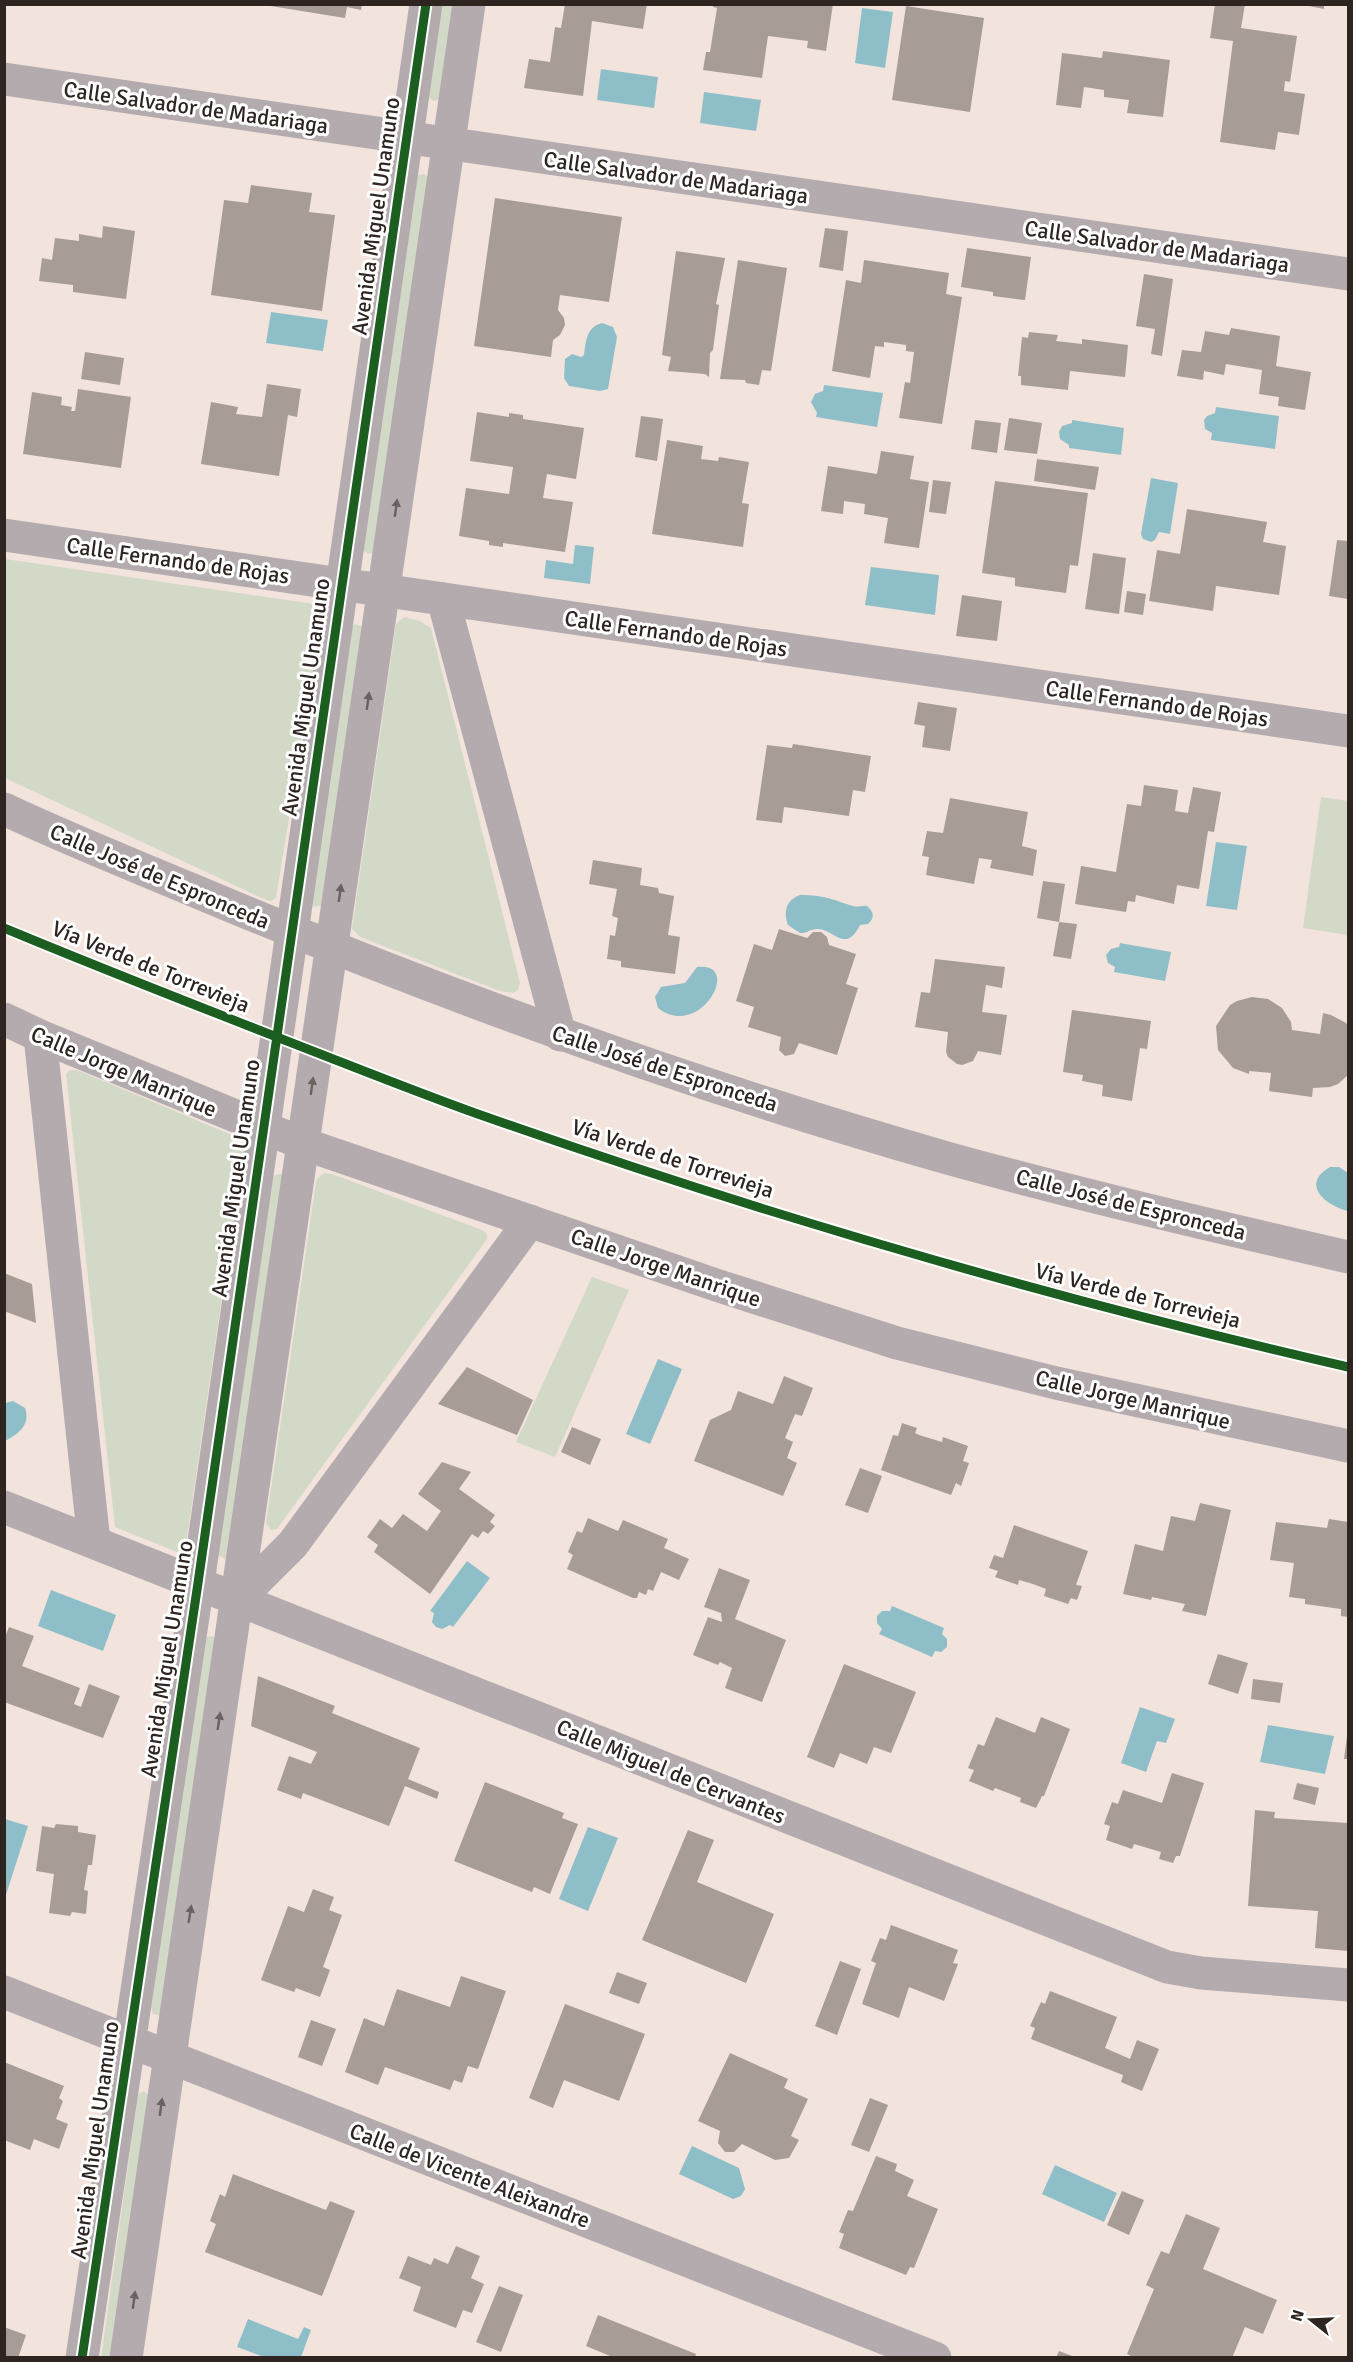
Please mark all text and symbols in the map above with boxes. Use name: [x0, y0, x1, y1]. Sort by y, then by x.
street label: Calle Salvador de Madariaga: [62, 76, 330, 139]
street label: Avenida Miguel Unamuno: [345, 95, 406, 337]
street label: Calle Salvador de Madariaga: [542, 146, 810, 209]
street label: Calle Salvador de Madariaga: [1023, 215, 1291, 278]
one-way arrow: [391, 498, 400, 517]
street label: Calle Fernando de Rojas: [65, 532, 291, 589]
street label: Avenida Miguel Unamuno: [275, 576, 336, 818]
street label: Calle Fernando de Rojas: [563, 605, 789, 662]
street label: Calle Fernando de Rojas: [1044, 675, 1270, 732]
one-way arrow: [363, 691, 372, 710]
street label: Calle José de Espronceda: [46, 818, 274, 935]
one-way arrow: [335, 884, 344, 903]
street label: Vía Verde de Torrevieja: [48, 914, 254, 1018]
street label: Calle José de Espronceda: [549, 1019, 781, 1118]
street label: Calle Jorge Manrique: [27, 1020, 221, 1123]
street label: Avenida Miguel Unamuno: [205, 1057, 266, 1299]
one-way arrow: [308, 1077, 317, 1096]
street label: Vía Verde de Torrevieja: [568, 1113, 777, 1204]
street label: Calle José de Espronceda: [1013, 1163, 1249, 1246]
street label: Calle Jorge Manrique: [567, 1222, 764, 1313]
street label: Vía Verde de Torrevieja: [1032, 1257, 1244, 1334]
street label: Calle Jorge Manrique: [1033, 1364, 1233, 1435]
street label: Avenida Miguel Unamuno: [134, 1538, 199, 1780]
one-way arrow: [215, 1711, 224, 1730]
street label: Calle Miguel de Cervantes: [553, 1713, 789, 1830]
one-way arrow: [186, 1904, 195, 1923]
street label: Avenida Miguel Unamuno: [64, 2019, 125, 2261]
one-way arrow: [157, 2097, 166, 2116]
street label: Calle de Vicente Aleixandre: [346, 2117, 594, 2234]
one-way arrow: [129, 2290, 138, 2309]
north arrow: [1281, 2290, 1341, 2350]
text: N: [1286, 2307, 1309, 2324]

